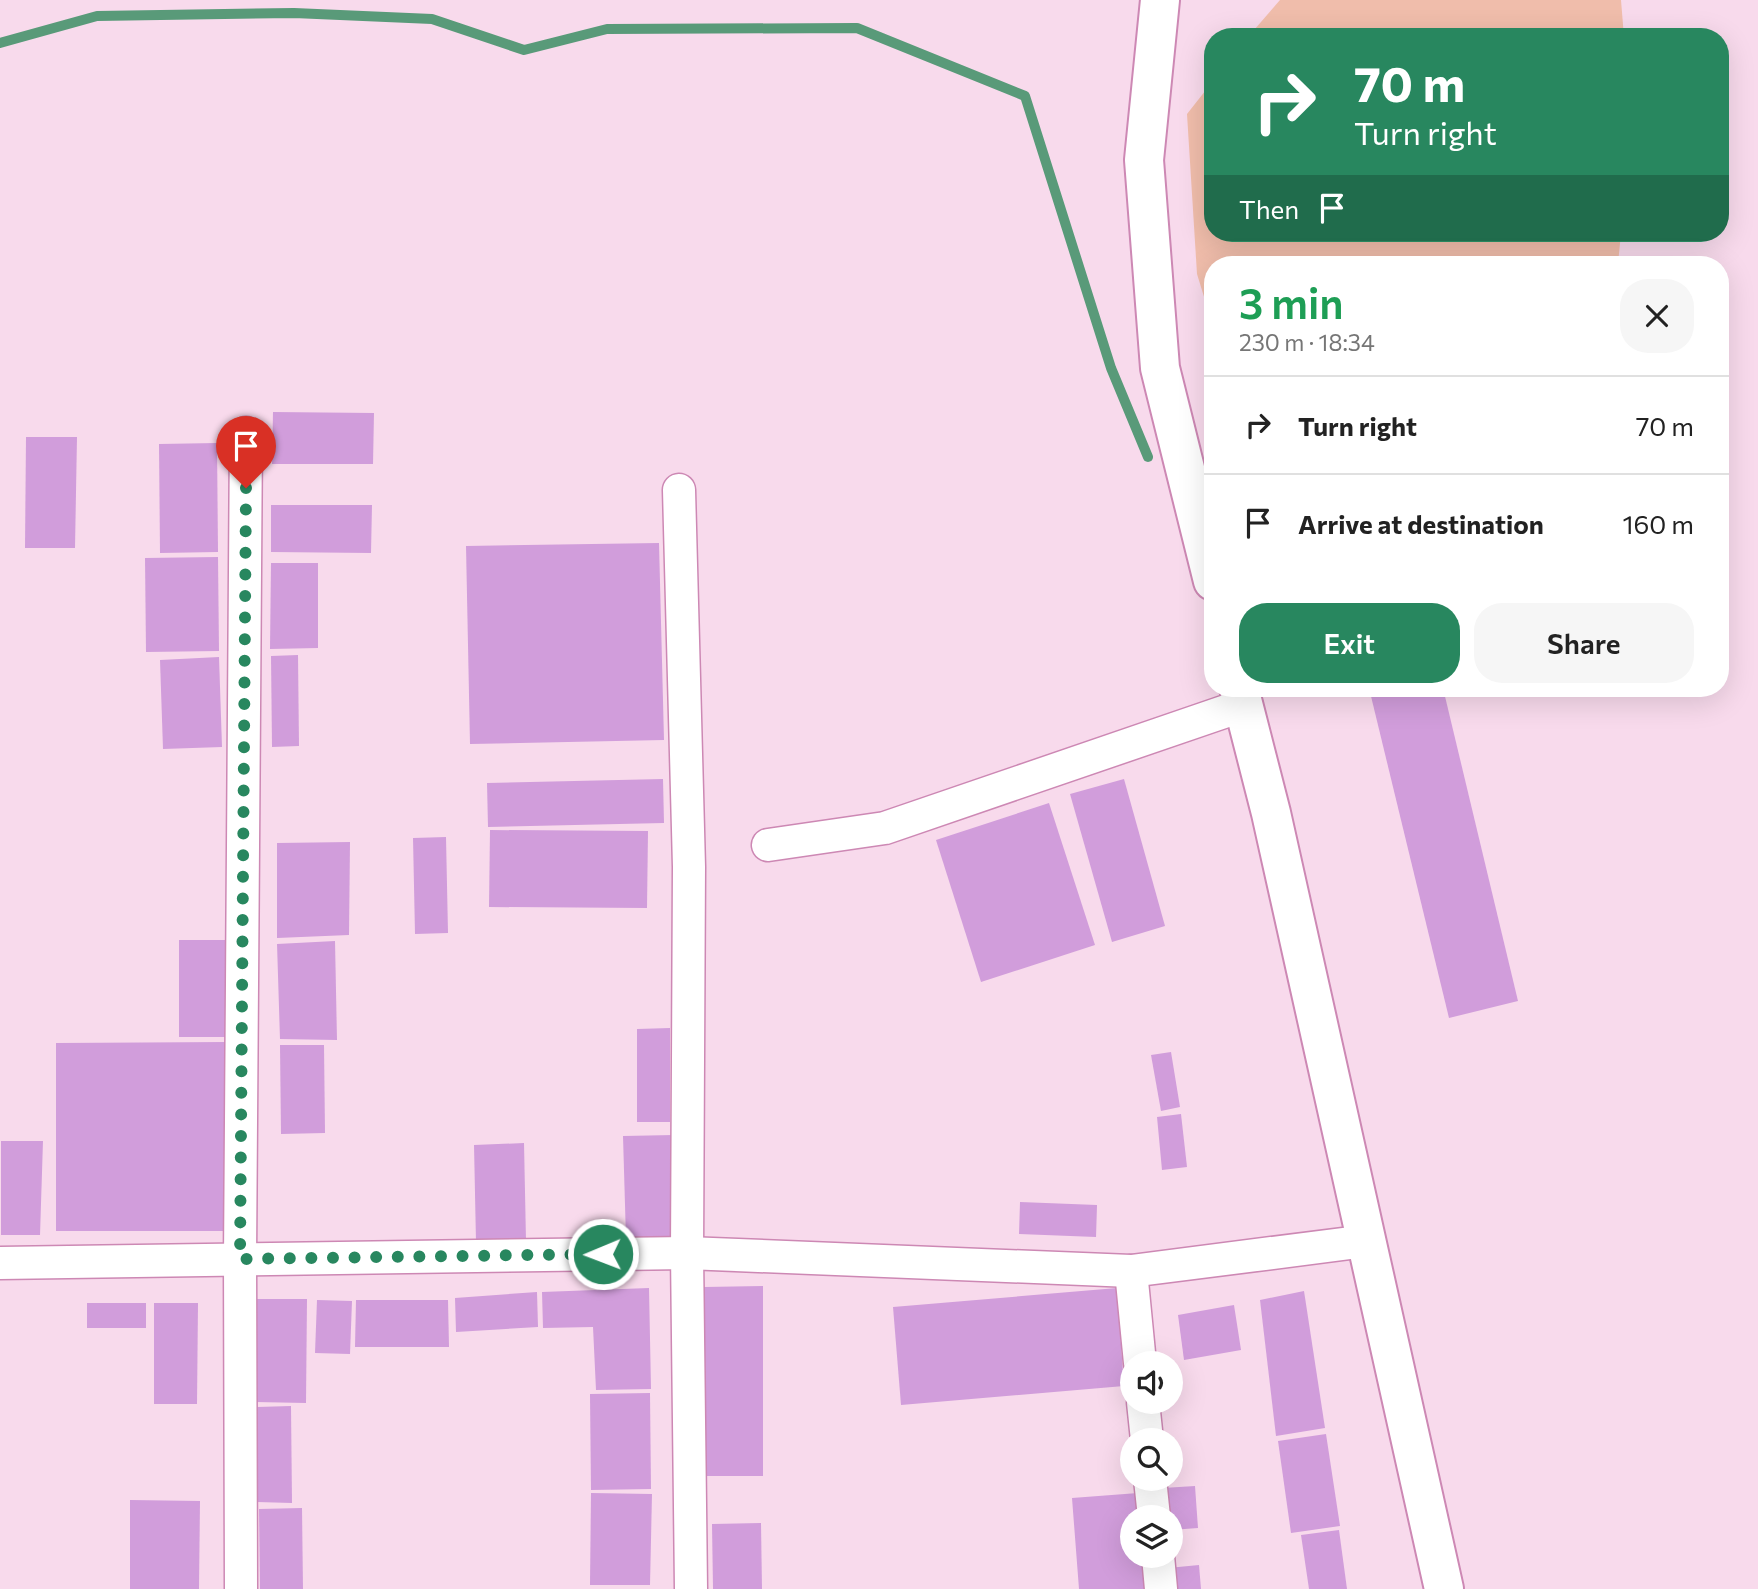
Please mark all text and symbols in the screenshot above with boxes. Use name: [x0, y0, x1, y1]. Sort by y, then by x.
text: 70 m: [1354, 52, 1465, 112]
icon: right: [1239, 56, 1330, 147]
text: Turn right: [1354, 112, 1497, 152]
icon: arrive: [1313, 189, 1351, 227]
text: Then: [1239, 193, 1299, 224]
text: 3 min: [1239, 276, 1344, 328]
button: close: [1620, 279, 1694, 353]
text: 230 m · 18:34: [1239, 328, 1375, 356]
icon: right: [1239, 406, 1277, 444]
text: Turn right: [1298, 410, 1417, 441]
text: 70 m: [1636, 410, 1694, 441]
pin: [216, 416, 276, 488]
icon: arrive: [227, 427, 265, 465]
icon: arrive: [1239, 504, 1277, 542]
text: Arrive at destination: [1298, 508, 1544, 539]
text: 160 m: [1622, 508, 1694, 539]
button: Exit: [1239, 603, 1460, 683]
button: Share: [1474, 603, 1694, 683]
position arrow: [566, 1217, 640, 1291]
map controls: [1120, 1351, 1183, 1568]
button: sound: [1120, 1351, 1183, 1414]
button: search: [1120, 1428, 1183, 1491]
button: layers: [1120, 1505, 1183, 1568]

